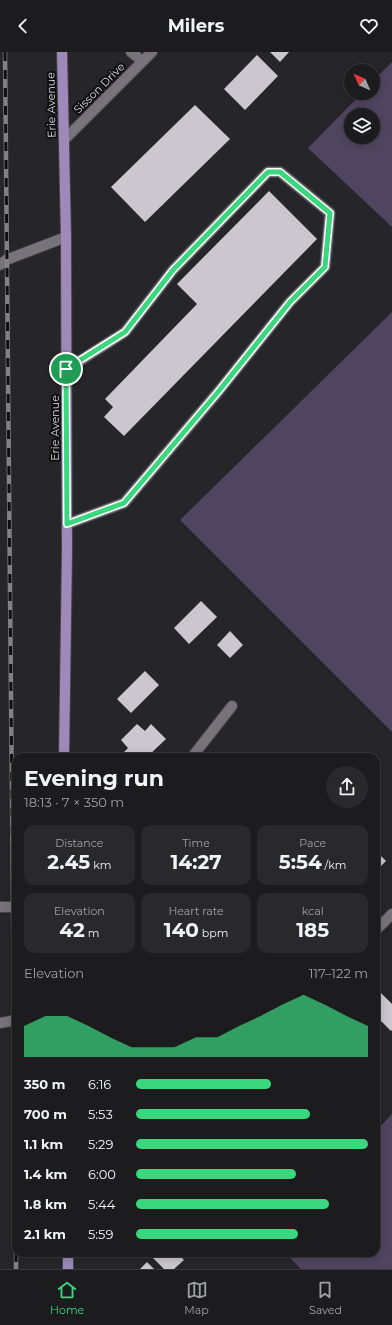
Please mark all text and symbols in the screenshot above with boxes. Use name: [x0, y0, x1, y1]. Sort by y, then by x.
icon: back: [12, 15, 34, 37]
text: Milers: [168, 15, 224, 37]
icon: heart: [358, 15, 380, 37]
street label: Sisson Drive: [71, 59, 128, 116]
north arrow: [344, 64, 380, 100]
map controls: [344, 64, 380, 144]
street label: Erie Avenue: [43, 72, 59, 138]
button: layers: [344, 108, 380, 144]
pin: [49, 352, 83, 386]
icon: arrive: [55, 358, 77, 380]
street label: Erie Avenue: [48, 395, 62, 461]
text: Evening run: [24, 765, 164, 792]
button: share: [326, 766, 368, 808]
text: 18:13 · 7 × 350 m: [24, 794, 124, 810]
text: Distance: [55, 836, 103, 850]
text: Time: [182, 836, 210, 850]
text: Pace: [299, 836, 326, 850]
text: 2.45: [47, 850, 90, 874]
text: 14:27: [170, 850, 222, 874]
text: 5:54: [279, 850, 322, 874]
text: km: [90, 858, 111, 872]
text: /km: [322, 858, 346, 872]
text: Elevation: [54, 904, 105, 918]
text: Heart rate: [168, 904, 224, 918]
text: kcal: [302, 904, 324, 918]
text: 42: [59, 918, 85, 942]
text: 140: [164, 918, 199, 942]
text: 185: [296, 918, 329, 942]
text: m: [85, 926, 99, 940]
text: bpm: [199, 926, 228, 940]
text: Elevation: [24, 965, 84, 981]
text: 117–122 m: [309, 965, 368, 981]
text: 350 m: [24, 1076, 65, 1092]
text: 6:16: [88, 1076, 111, 1092]
text: 700 m: [24, 1106, 67, 1122]
text: 5:53: [88, 1106, 113, 1122]
text: 1.1 km: [24, 1136, 63, 1152]
text: 5:29: [88, 1136, 113, 1152]
text: 1.4 km: [24, 1166, 67, 1182]
text: 6:00: [88, 1166, 116, 1182]
text: 1.8 km: [24, 1196, 67, 1212]
text: 5:44: [88, 1196, 115, 1212]
text: 2.1 km: [24, 1226, 66, 1242]
text: 5:59: [88, 1226, 113, 1242]
tab: Home: [50, 1279, 84, 1317]
tab: Map: [184, 1279, 209, 1317]
tab: Saved: [309, 1279, 342, 1317]

